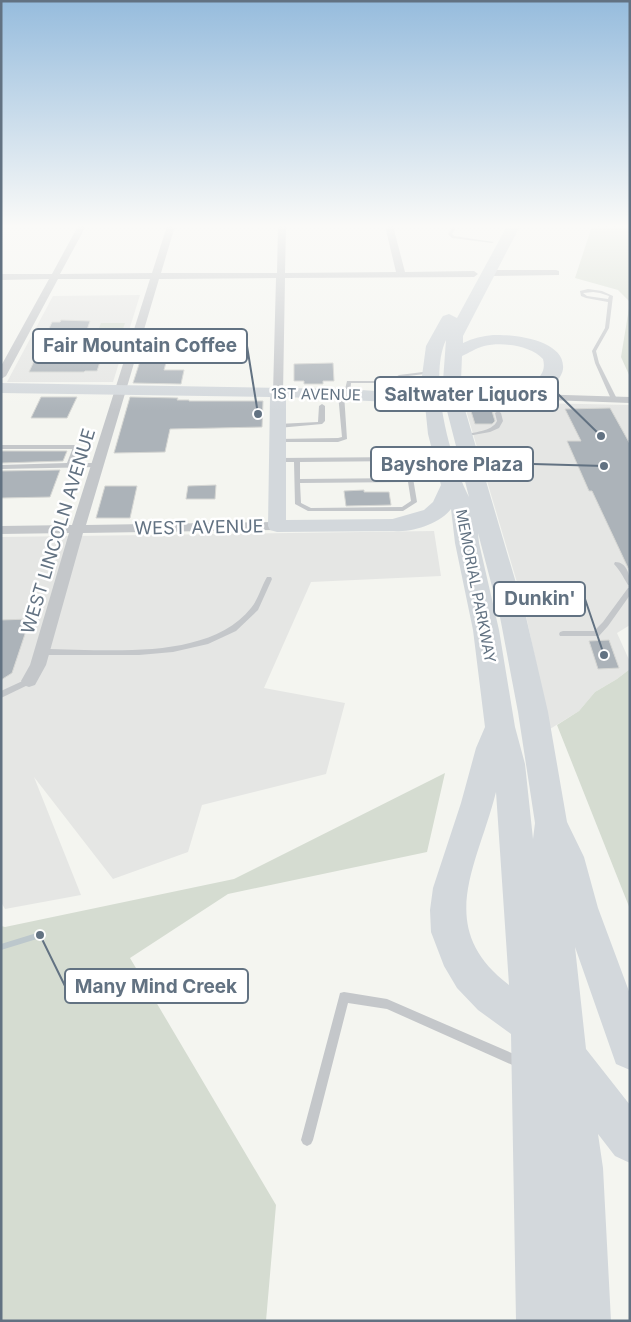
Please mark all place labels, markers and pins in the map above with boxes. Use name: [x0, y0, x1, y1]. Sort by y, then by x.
callout: Fair Mountain Coffee: [33, 329, 247, 363]
callout: Saltwater Liquors: [375, 377, 558, 411]
callout: Bayshore Plaza: [371, 447, 533, 481]
callout: Dunkin': [494, 582, 585, 616]
callout: Many Mind Creek: [65, 969, 248, 1003]

